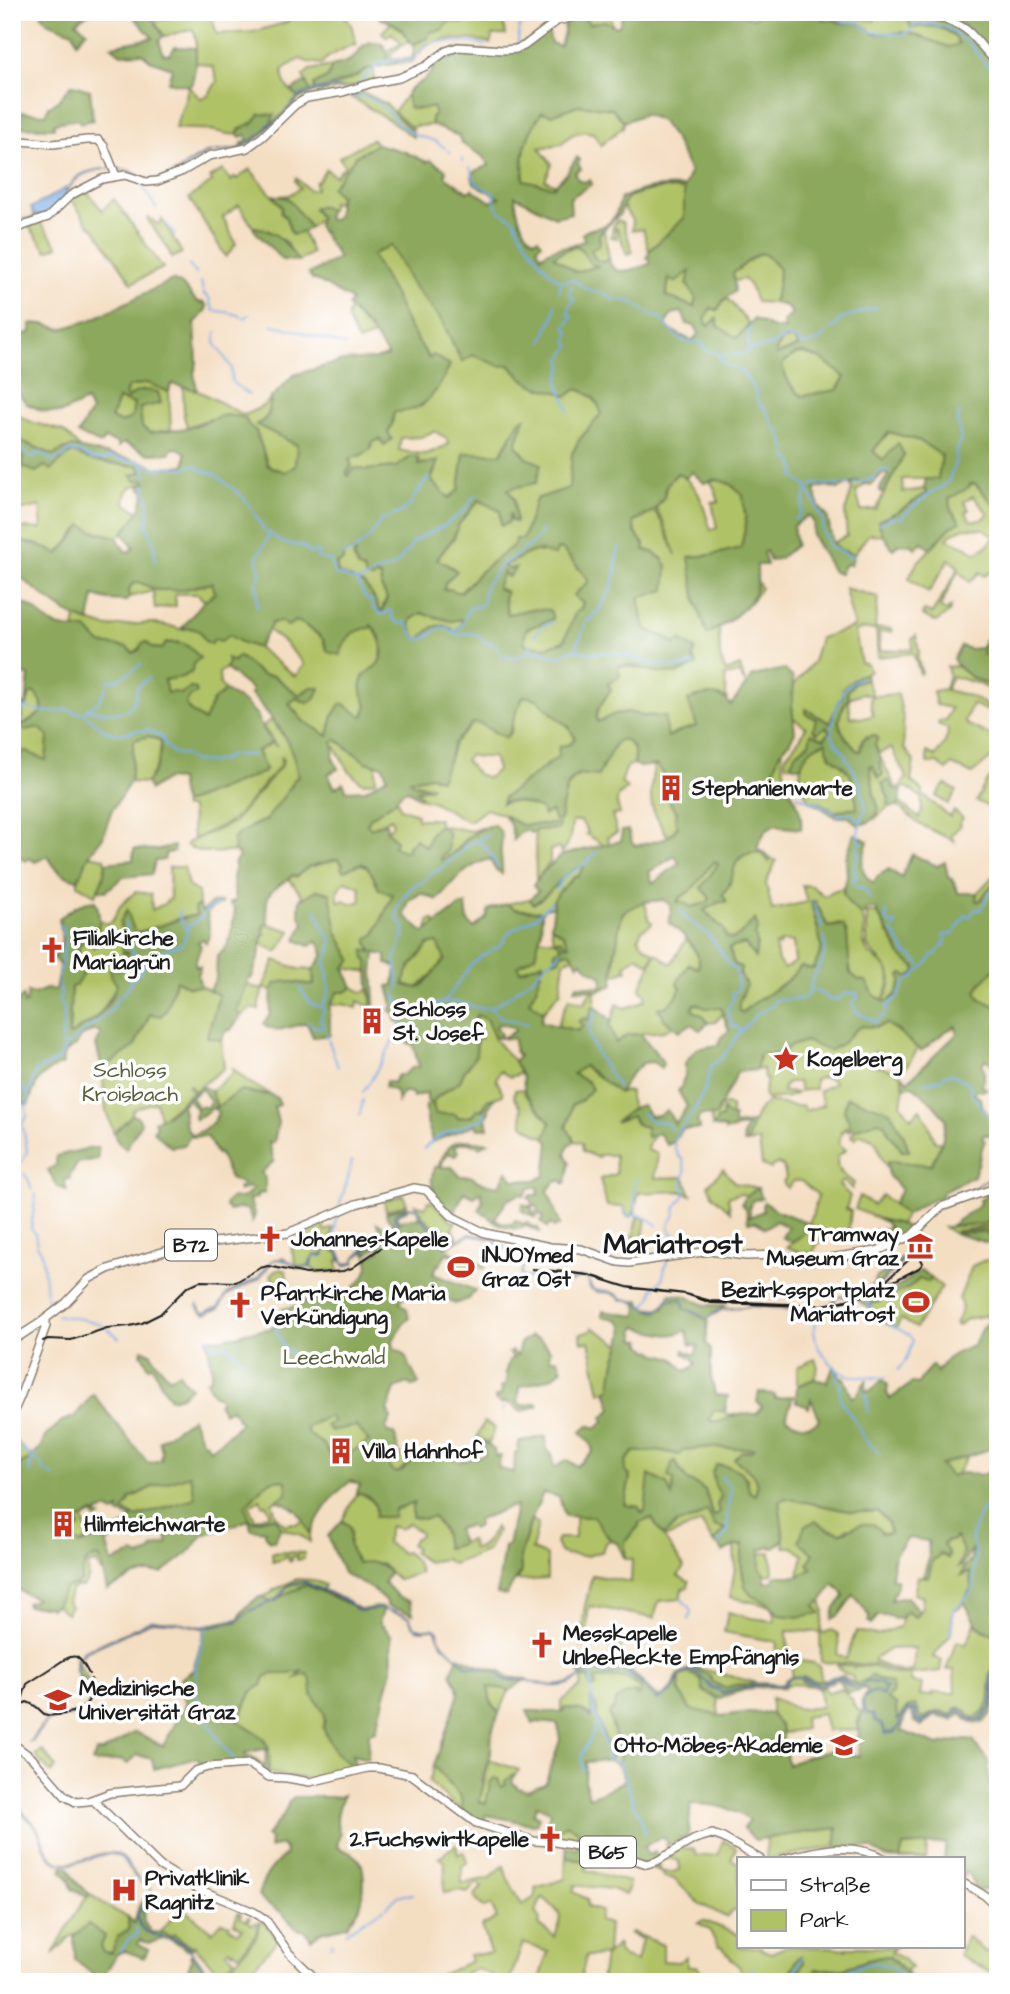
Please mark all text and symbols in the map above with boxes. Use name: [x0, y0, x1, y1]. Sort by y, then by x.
building icon: Stephanienwarte: [656, 773, 686, 803]
place label: Stephanienwarte: [691, 774, 853, 804]
place label: Filialkirche Mariagrün: [73, 924, 175, 979]
church icon: Filialkirche Mariagrün: [37, 935, 67, 965]
place label: Schloss St. Josef: [392, 995, 484, 1048]
building icon: Schloss St. Josef: [357, 1006, 387, 1036]
place icon: Kogelberg: [771, 1044, 801, 1074]
place label: Kogelberg: [807, 1045, 903, 1076]
park label: Schloss Kroisbach: [82, 1056, 179, 1109]
place label: Tramway Museum Graz: [766, 1220, 900, 1273]
church icon: Johannes-Kapelle: [255, 1224, 285, 1254]
place label: Johannes-Kapelle: [290, 1225, 449, 1255]
district label: Mariatrost: [603, 1225, 743, 1264]
road number: B72: [165, 1230, 217, 1260]
museum icon: Tramway Museum Graz: [905, 1231, 935, 1261]
place label: INJOYmed Graz Ost: [482, 1241, 573, 1294]
sports icon: INJOYmed Graz Ost: [446, 1252, 476, 1282]
place label: Bezirkssportplatz Mariatrost: [721, 1276, 896, 1329]
place label: Pfarrkirche Maria Verkündigung: [260, 1279, 446, 1334]
sports icon: Bezirkssportplatz Mariatrost: [901, 1287, 931, 1317]
church icon: Pfarrkirche Maria Verkündigung: [225, 1290, 255, 1320]
park label: Leechwald: [283, 1343, 386, 1372]
building icon: Villa Hahnhof: [326, 1436, 356, 1466]
place label: Villa Hahnhof: [361, 1437, 484, 1466]
building icon: Hilmteichwarte: [48, 1509, 78, 1539]
place label: Hilmteichwarte: [84, 1510, 226, 1539]
place label: Messkapelle Unbefleckte Empfängnis: [563, 1619, 800, 1674]
church icon: Messkapelle Unbefleckte Empfängnis: [527, 1630, 557, 1660]
place label: Medizinische Universität Graz: [79, 1674, 236, 1727]
school or university icon: Medizinische Universität Graz: [43, 1685, 73, 1715]
school or university icon: Otto-Möbes-Akademie: [829, 1730, 859, 1760]
place label: Otto-Möbes-Akademie: [614, 1731, 824, 1760]
church icon: 2.Fuchswirtkapelle: [535, 1824, 565, 1854]
place label: 2.Fuchswirtkapelle: [349, 1825, 530, 1855]
road number: B65: [580, 1836, 636, 1868]
legend: [737, 1857, 964, 1948]
place label: Privatklinik Ragnitz: [145, 1864, 249, 1919]
text: Straße: [800, 1871, 871, 1900]
hospital icon: Privatklinik Ragnitz: [109, 1875, 139, 1905]
text: Park: [800, 1906, 849, 1935]

